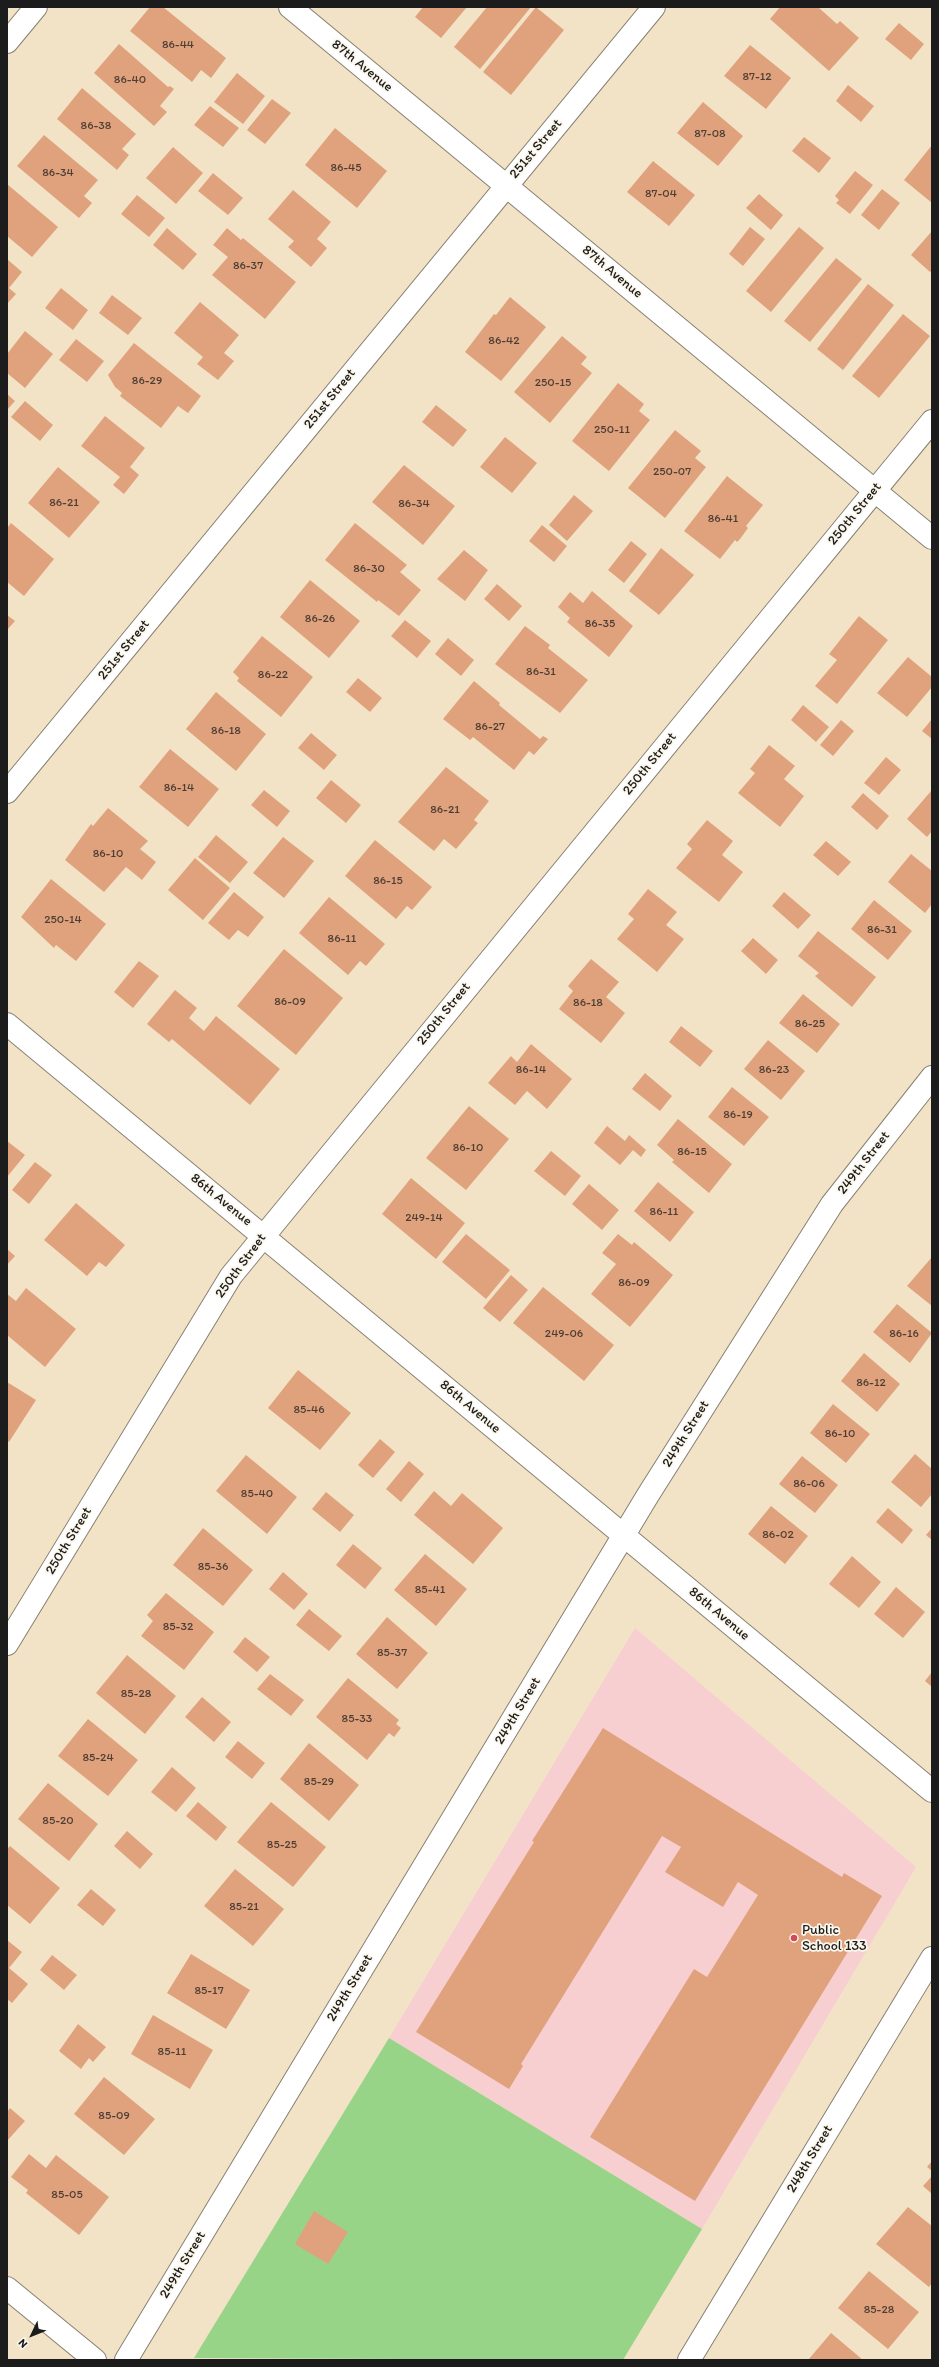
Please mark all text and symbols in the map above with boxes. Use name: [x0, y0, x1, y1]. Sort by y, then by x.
street label: 87th Avenue: [328, 36, 396, 96]
house number: 86-44: [162, 38, 194, 52]
house number: 87-12: [742, 70, 772, 84]
house number: 86-40: [114, 73, 146, 87]
street label: 251st Street: [506, 116, 566, 182]
house number: 86-38: [81, 119, 111, 133]
house number: 87-08: [694, 127, 726, 141]
house number: 86-45: [330, 161, 362, 175]
house number: 86-34: [42, 166, 74, 180]
house number: 87-04: [645, 187, 677, 201]
street label: 87th Avenue: [578, 242, 646, 302]
house number: 86-37: [233, 259, 263, 273]
house number: 86-42: [488, 334, 520, 348]
street label: 251st Street: [301, 365, 359, 433]
house number: 86-29: [132, 374, 162, 388]
house number: 250-15: [535, 376, 571, 390]
house number: 250-11: [594, 423, 630, 437]
house number: 250-07: [653, 465, 691, 479]
street label: 250th Street: [825, 479, 885, 549]
house number: 86-21: [49, 496, 79, 510]
house number: 86-34: [398, 497, 430, 511]
house number: 86-41: [708, 512, 738, 526]
house number: 86-30: [353, 562, 385, 576]
house number: 86-26: [305, 612, 335, 626]
street label: 251st Street: [95, 616, 153, 684]
house number: 86-35: [585, 617, 615, 631]
house number: 86-31: [526, 665, 556, 679]
house number: 86-22: [258, 668, 288, 682]
house number: 86-27: [475, 720, 505, 734]
house number: 86-18: [211, 724, 241, 738]
street label: 250th Street: [620, 729, 680, 799]
house number: 86-14: [164, 781, 194, 795]
house number: 86-21: [430, 803, 460, 817]
house number: 86-10: [93, 847, 123, 861]
house number: 86-15: [373, 874, 403, 888]
house number: 250-14: [44, 913, 82, 927]
house number: 86-31: [867, 923, 897, 937]
house number: 86-11: [328, 932, 356, 946]
street label: 250th Street: [414, 979, 474, 1049]
house number: 86-09: [274, 995, 306, 1009]
house number: 86-18: [573, 996, 603, 1010]
house number: 86-25: [795, 1017, 825, 1031]
house number: 86-14: [516, 1063, 546, 1077]
house number: 86-23: [759, 1063, 789, 1077]
house number: 86-19: [723, 1108, 753, 1122]
street label: 249th Street: [834, 1128, 894, 1198]
house number: 86-10: [453, 1141, 483, 1155]
house number: 86-15: [677, 1145, 707, 1159]
street label: 86th Avenue: [187, 1170, 255, 1230]
house number: 86-11: [650, 1205, 678, 1219]
house number: 249-14: [405, 1211, 443, 1225]
street label: 250th Street: [212, 1230, 270, 1302]
house number: 86-09: [618, 1276, 650, 1290]
house number: 249-06: [545, 1327, 583, 1341]
house number: 86-16: [889, 1327, 919, 1341]
house number: 86-12: [856, 1376, 886, 1390]
street label: 86th Avenue: [436, 1377, 504, 1437]
street label: 249th Street: [659, 1397, 713, 1471]
house number: 85-46: [293, 1403, 325, 1417]
house number: 86-10: [825, 1427, 855, 1441]
house number: 86-06: [793, 1477, 825, 1491]
house number: 85-40: [241, 1487, 273, 1501]
street label: 250th Street: [42, 1504, 96, 1578]
house number: 86-02: [762, 1528, 794, 1542]
house number: 85-36: [198, 1560, 228, 1574]
house number: 85-41: [415, 1583, 445, 1597]
street label: 86th Avenue: [685, 1584, 753, 1644]
house number: 85-32: [163, 1620, 193, 1634]
house number: 85-37: [377, 1646, 407, 1660]
street label: 249th Street: [491, 1674, 545, 1748]
house number: 85-28: [121, 1687, 151, 1701]
house number: 85-33: [342, 1712, 372, 1726]
house number: 85-24: [82, 1751, 114, 1765]
house number: 85-29: [304, 1775, 334, 1789]
house number: 85-20: [42, 1814, 74, 1828]
house number: 85-25: [267, 1838, 297, 1852]
house number: 85-21: [229, 1900, 259, 1914]
place label: Public School 133: [802, 1922, 867, 1954]
marker: Public School 133: [789, 1933, 799, 1943]
street label: 249th Street: [323, 1951, 377, 2025]
house number: 85-17: [194, 1984, 224, 1998]
house number: 85-11: [158, 2045, 186, 2059]
house number: 85-09: [98, 2109, 130, 2123]
street label: 248th Street: [783, 2122, 837, 2196]
house number: 85-05: [51, 2188, 83, 2202]
street label: 249th Street: [156, 2228, 210, 2302]
house number: 85-28: [864, 2303, 894, 2317]
north arrow: [12, 2315, 52, 2355]
text: N: [16, 2336, 30, 2351]

